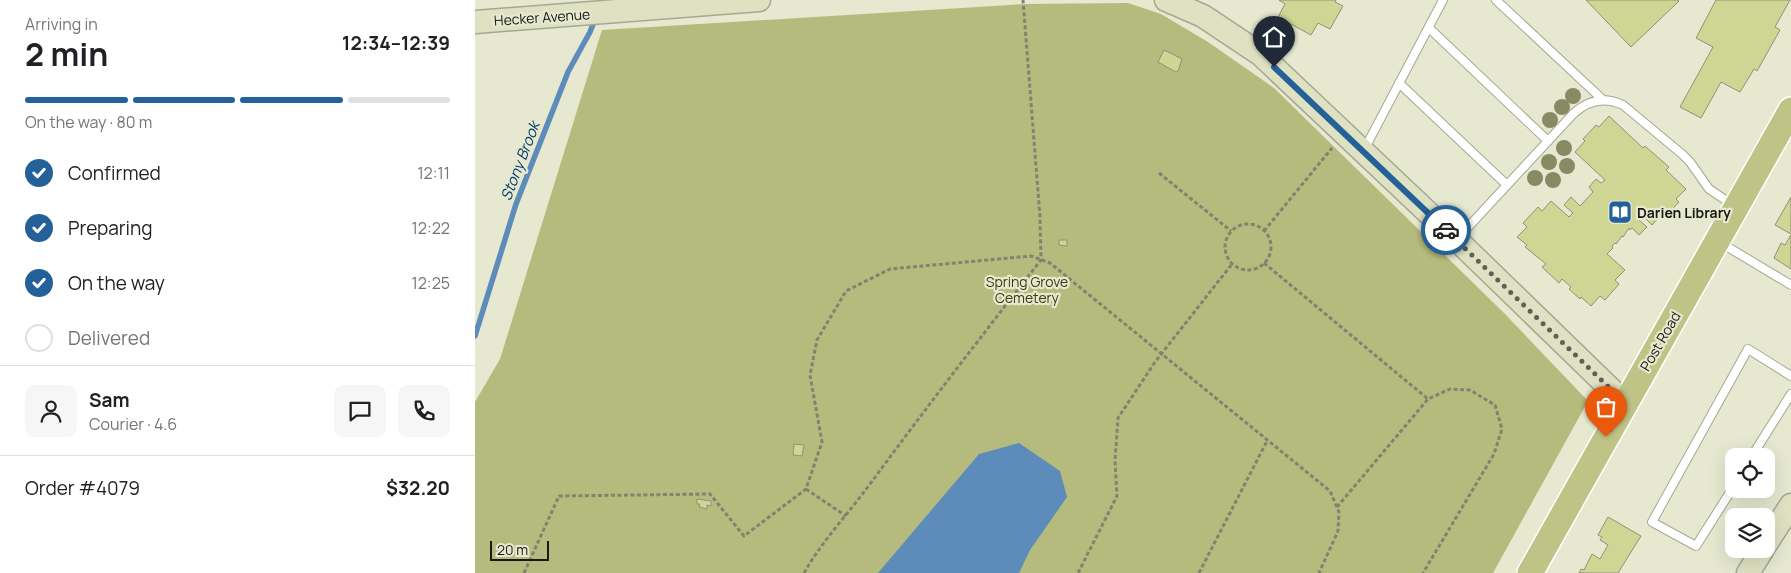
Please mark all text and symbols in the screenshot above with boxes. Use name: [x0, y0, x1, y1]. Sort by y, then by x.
street label: Hecker Avenue: [493, 4, 591, 30]
text: Arriving in: [25, 13, 98, 35]
pin: [1253, 16, 1295, 67]
icon: home: [1260, 23, 1288, 51]
text: 12:34–12:39: [342, 30, 450, 56]
text: 2 min: [25, 32, 108, 76]
text: On the way · 80 m: [25, 111, 152, 133]
water label: Stony Brook: [495, 116, 546, 204]
icon: check: [25, 159, 53, 187]
text: Confirmed: [68, 160, 161, 186]
text: 12:11: [417, 162, 450, 184]
library icon: Darien Library: [1607, 199, 1633, 225]
place label: Darien Library: [1637, 203, 1731, 222]
courier: [1421, 205, 1471, 255]
icon: check: [25, 214, 53, 242]
text: Preparing: [68, 215, 153, 241]
icon: car: [1432, 216, 1460, 244]
text: 12:22: [412, 217, 450, 239]
icon: check: [25, 269, 53, 297]
text: On the way: [68, 270, 165, 296]
text: 12:25: [411, 272, 450, 294]
park label: Spring Grove Cemetery: [986, 272, 1068, 307]
street label: Post Road: [1635, 308, 1685, 374]
text: Delivered: [68, 325, 150, 351]
button: person: [25, 385, 77, 437]
button: chat: [334, 385, 386, 437]
button: phone: [398, 385, 450, 437]
pin: [1585, 386, 1627, 437]
text: Sam: [89, 387, 130, 413]
icon: bag: [1592, 393, 1620, 421]
text: Courier · 4.6: [89, 413, 177, 435]
map controls: [1725, 448, 1775, 558]
button: locate: [1725, 448, 1775, 498]
text: Order #4079: [25, 475, 140, 501]
text: $32.20: [386, 475, 450, 501]
button: layers: [1725, 508, 1775, 558]
scale bar: [490, 538, 549, 561]
text: 20 m: [497, 540, 528, 559]

